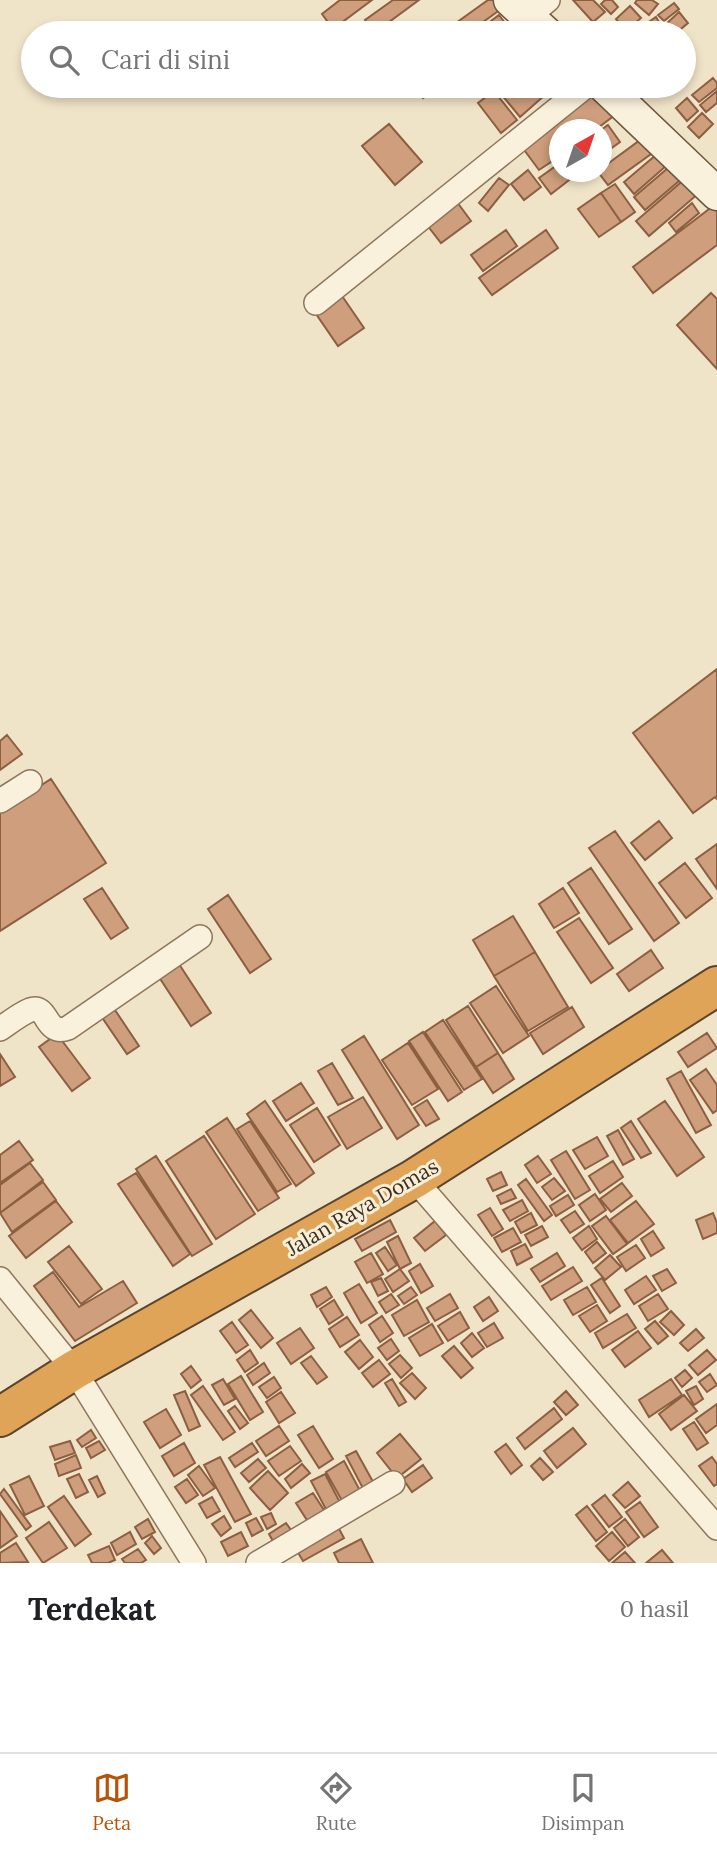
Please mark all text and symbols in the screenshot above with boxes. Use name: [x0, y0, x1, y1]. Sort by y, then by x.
search box: [21, 21, 696, 98]
icon: search: [45, 41, 83, 79]
text: Cari di sini: [101, 43, 230, 76]
north arrow: [549, 119, 612, 182]
street label: Jalan Raya Domas: [280, 1152, 443, 1262]
text: Terdekat: [28, 1590, 156, 1628]
text: 0 hasil: [620, 1594, 689, 1623]
tab: Peta: [92, 1769, 131, 1835]
tab: Rute: [316, 1769, 357, 1835]
tab: Disimpan: [541, 1769, 625, 1835]

